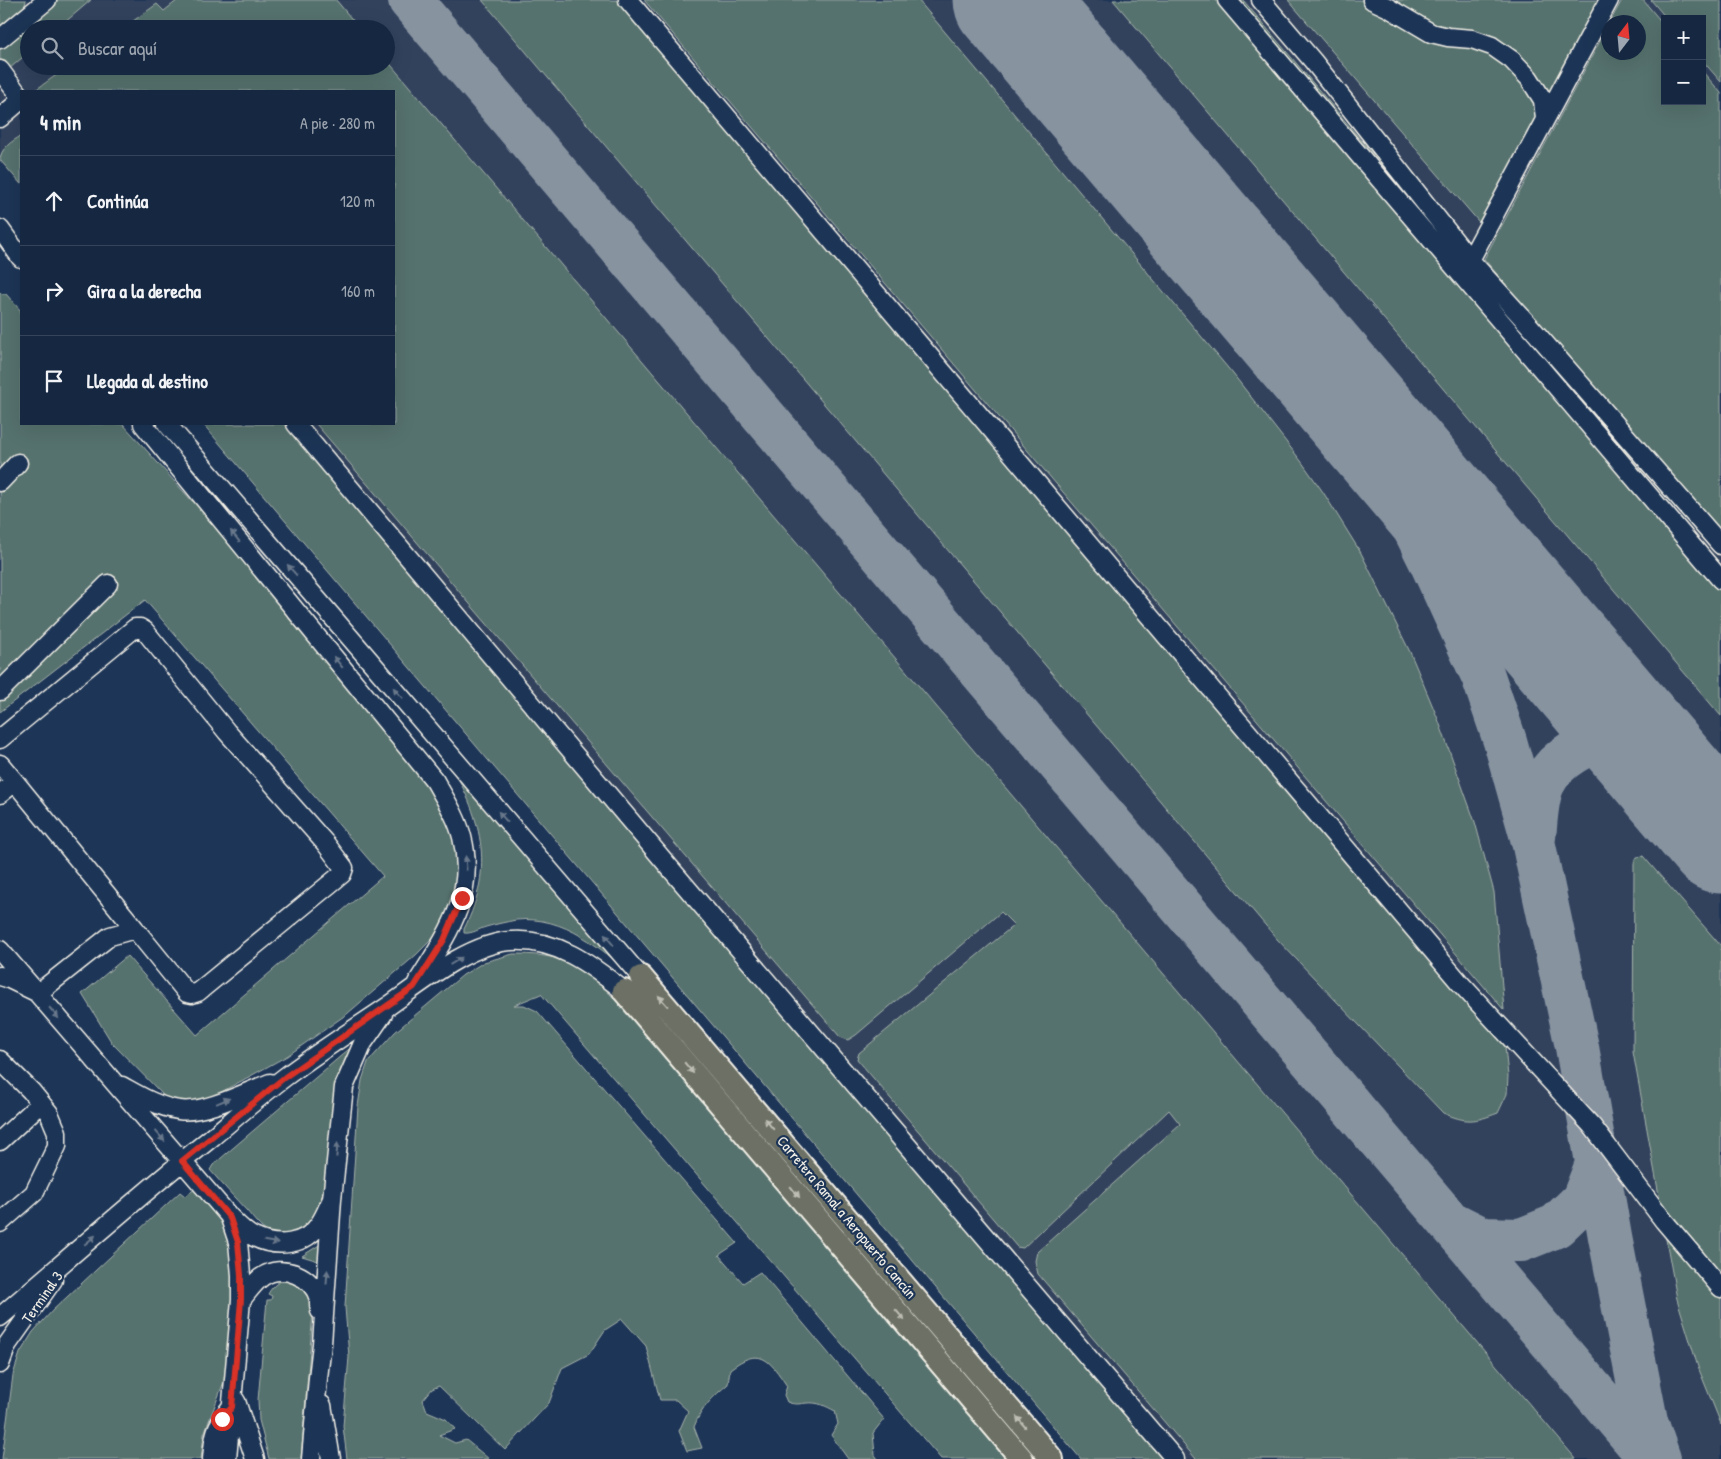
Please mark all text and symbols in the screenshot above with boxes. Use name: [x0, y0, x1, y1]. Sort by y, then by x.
north arrow: [1601, 15, 1646, 60]
map controls: [1661, 15, 1706, 105]
button: +: [1661, 15, 1706, 60]
search box: [20, 20, 395, 75]
icon: search: [38, 34, 66, 62]
text: Buscar aquí: [78, 35, 157, 61]
button: −: [1661, 60, 1706, 105]
text: 4 min: [40, 108, 81, 137]
text: A pie · 280 m: [300, 112, 375, 134]
icon: ahead: [40, 187, 68, 215]
text: Continúa: [87, 188, 148, 214]
text: 120 m: [340, 190, 375, 212]
icon: right: [40, 277, 68, 305]
text: Gira a la derecha: [87, 278, 201, 304]
text: 160 m: [341, 280, 375, 302]
icon: arrive: [40, 367, 68, 395]
text: Llegada al destino: [87, 368, 208, 394]
one-way arrow: [229, 530, 240, 543]
one-way arrow: [286, 564, 298, 576]
one-way arrow: [332, 656, 343, 669]
one-way arrow: [392, 687, 403, 700]
one-way arrow: [498, 810, 509, 823]
one-way arrow: [462, 855, 470, 871]
route end: [451, 887, 474, 910]
one-way arrow: [604, 933, 615, 946]
one-way arrow: [449, 956, 462, 966]
one-way arrow: [657, 995, 668, 1008]
one-way arrow: [49, 1006, 60, 1019]
one-way arrow: [684, 1061, 695, 1074]
one-way arrow: [216, 1097, 231, 1105]
one-way arrow: [763, 1118, 774, 1131]
one-way arrow: [155, 1130, 166, 1143]
street label: Carretera Ramal a Aeropuerto Cancún: [772, 1131, 922, 1303]
one-way arrow: [333, 1142, 341, 1158]
one-way arrow: [789, 1185, 800, 1198]
one-way arrow: [83, 1234, 96, 1245]
one-way arrow: [263, 1238, 279, 1246]
street label: Terminal 3: [16, 1267, 68, 1327]
one-way arrow: [323, 1268, 331, 1284]
one-way arrow: [894, 1309, 906, 1321]
route start: [211, 1408, 234, 1431]
one-way arrow: [1016, 1416, 1027, 1428]

